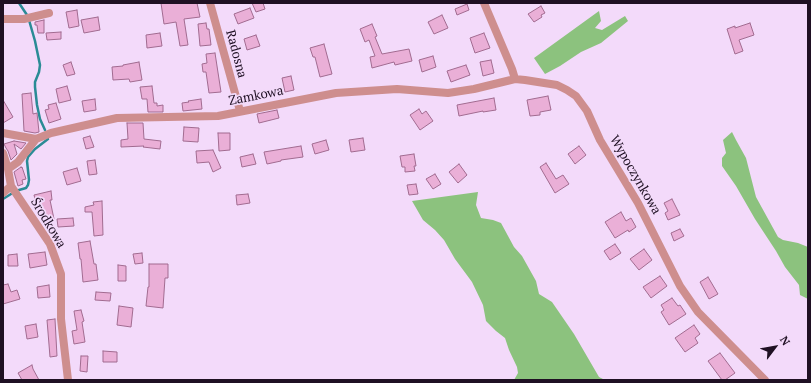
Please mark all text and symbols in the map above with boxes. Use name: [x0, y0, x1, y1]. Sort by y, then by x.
street label: Radosna: [222, 28, 250, 80]
street label: Zamkowa: [227, 83, 285, 109]
street label: Wypoczynkowa: [606, 133, 664, 217]
street label: Środkowa: [27, 195, 69, 251]
north arrow: [755, 327, 795, 367]
text: N: [777, 333, 793, 348]

